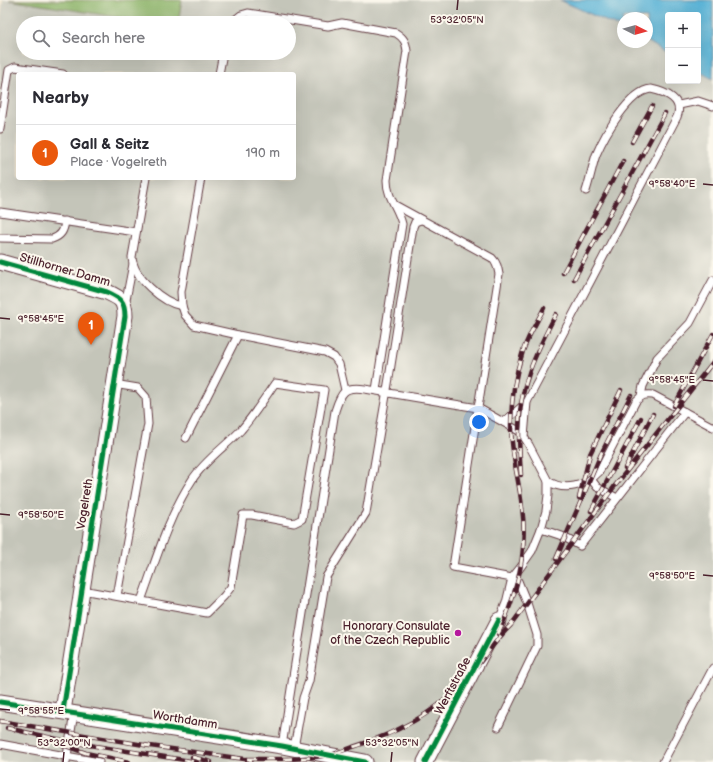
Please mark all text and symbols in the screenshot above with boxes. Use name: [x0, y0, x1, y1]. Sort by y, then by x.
north arrow: [617, 12, 653, 48]
map controls: [665, 12, 701, 84]
button: +: [665, 12, 701, 48]
text: 53°32'05"N: [430, 14, 484, 26]
search box: [16, 16, 296, 60]
icon: search: [30, 27, 52, 49]
text: Search here: [62, 29, 145, 48]
button: −: [665, 48, 701, 84]
text: Nearby: [32, 88, 89, 108]
text: Gall & Seitz: [70, 135, 149, 154]
text: 1: [42, 145, 48, 161]
text: 190 m: [246, 145, 280, 161]
text: Place · Vogelreth: [70, 154, 167, 170]
text: 9°58'40"E: [649, 178, 696, 190]
street label: Stillhorner Damm: [18, 250, 112, 290]
pin: 1: [78, 312, 104, 345]
text: 9°58'45"E: [18, 313, 65, 325]
text: 9°58'45"E: [649, 374, 696, 386]
your location: [469, 412, 489, 432]
street label: Vogelreth: [74, 477, 96, 531]
text: 9°58'50"E: [18, 509, 64, 521]
text: 9°58'50"E: [649, 570, 695, 582]
place label: Honorary Consulate of the Czech Republic: [330, 619, 450, 648]
marker: Honorary Consulate of the Czech Republic: [453, 628, 463, 638]
street label: Werftstraße: [432, 655, 474, 717]
text: 9°58'55"E: [18, 705, 64, 717]
street label: Worthdamm: [152, 707, 219, 733]
text: 53°32'00"N: [37, 737, 91, 749]
text: 53°32'05"N: [365, 737, 419, 749]

